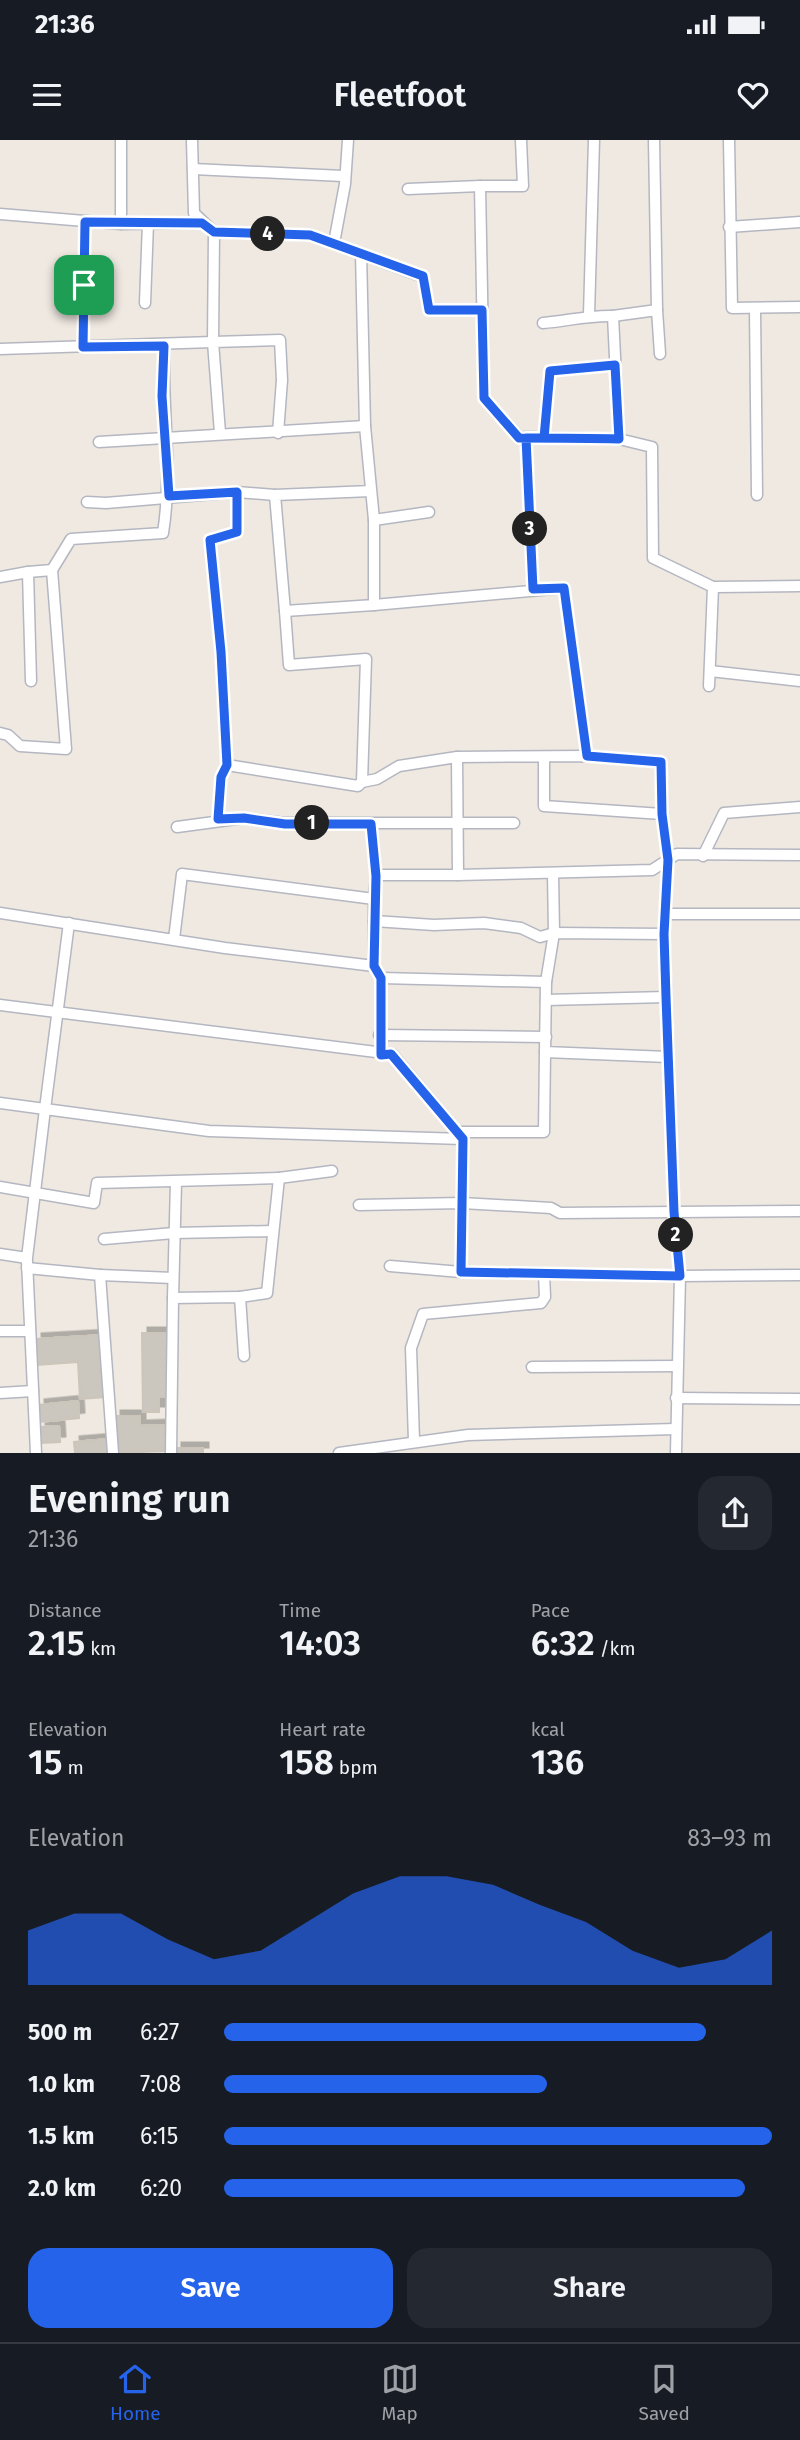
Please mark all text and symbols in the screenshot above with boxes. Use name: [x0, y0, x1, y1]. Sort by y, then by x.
text: 21:36: [35, 9, 95, 40]
icon: menu: [28, 76, 66, 114]
text: Fleetfoot: [334, 76, 466, 114]
icon: heart: [734, 76, 772, 114]
pin: 4: [250, 216, 286, 252]
text: 4: [262, 222, 273, 245]
pin: [54, 255, 114, 315]
icon: arrive: [65, 266, 103, 304]
pin: 3: [512, 512, 548, 546]
text: 3: [525, 517, 534, 540]
pin: 1: [294, 806, 330, 840]
text: 1: [307, 811, 316, 834]
pin: 2: [658, 1218, 694, 1252]
text: 2: [671, 1223, 680, 1246]
text: Evening run: [28, 1476, 231, 1522]
button: share: [698, 1476, 772, 1550]
text: 21:36: [28, 1525, 78, 1553]
text: Distance: [28, 1599, 102, 1622]
text: Time: [279, 1599, 321, 1622]
text: Pace: [531, 1599, 570, 1622]
text: 2.15: [28, 1622, 85, 1664]
text: 14:03: [279, 1622, 361, 1664]
text: 6:32: [531, 1622, 595, 1664]
text: km: [85, 1637, 116, 1660]
text: /km: [595, 1637, 636, 1660]
text: Elevation: [28, 1718, 108, 1741]
text: Heart rate: [279, 1718, 366, 1741]
text: kcal: [531, 1718, 565, 1741]
text: 15: [28, 1741, 62, 1783]
text: 158: [279, 1741, 334, 1783]
text: 136: [531, 1741, 584, 1783]
text: m: [62, 1756, 84, 1779]
text: bpm: [334, 1756, 378, 1779]
text: Elevation: [28, 1824, 124, 1852]
text: 83–93 m: [687, 1824, 772, 1852]
text: 500 m: [28, 2018, 92, 2046]
text: 6:27: [140, 2018, 179, 2046]
text: 1.0 km: [28, 2070, 95, 2098]
text: 7:08: [140, 2070, 181, 2098]
text: 1.5 km: [28, 2122, 94, 2150]
text: 6:15: [140, 2122, 178, 2150]
text: 2.0 km: [28, 2174, 96, 2202]
text: 6:20: [140, 2174, 182, 2202]
button: Save: [28, 2248, 393, 2328]
button: Share: [407, 2248, 772, 2328]
tab: Home: [110, 2360, 161, 2425]
tab: Map: [381, 2360, 419, 2425]
tab: Saved: [639, 2360, 690, 2425]

